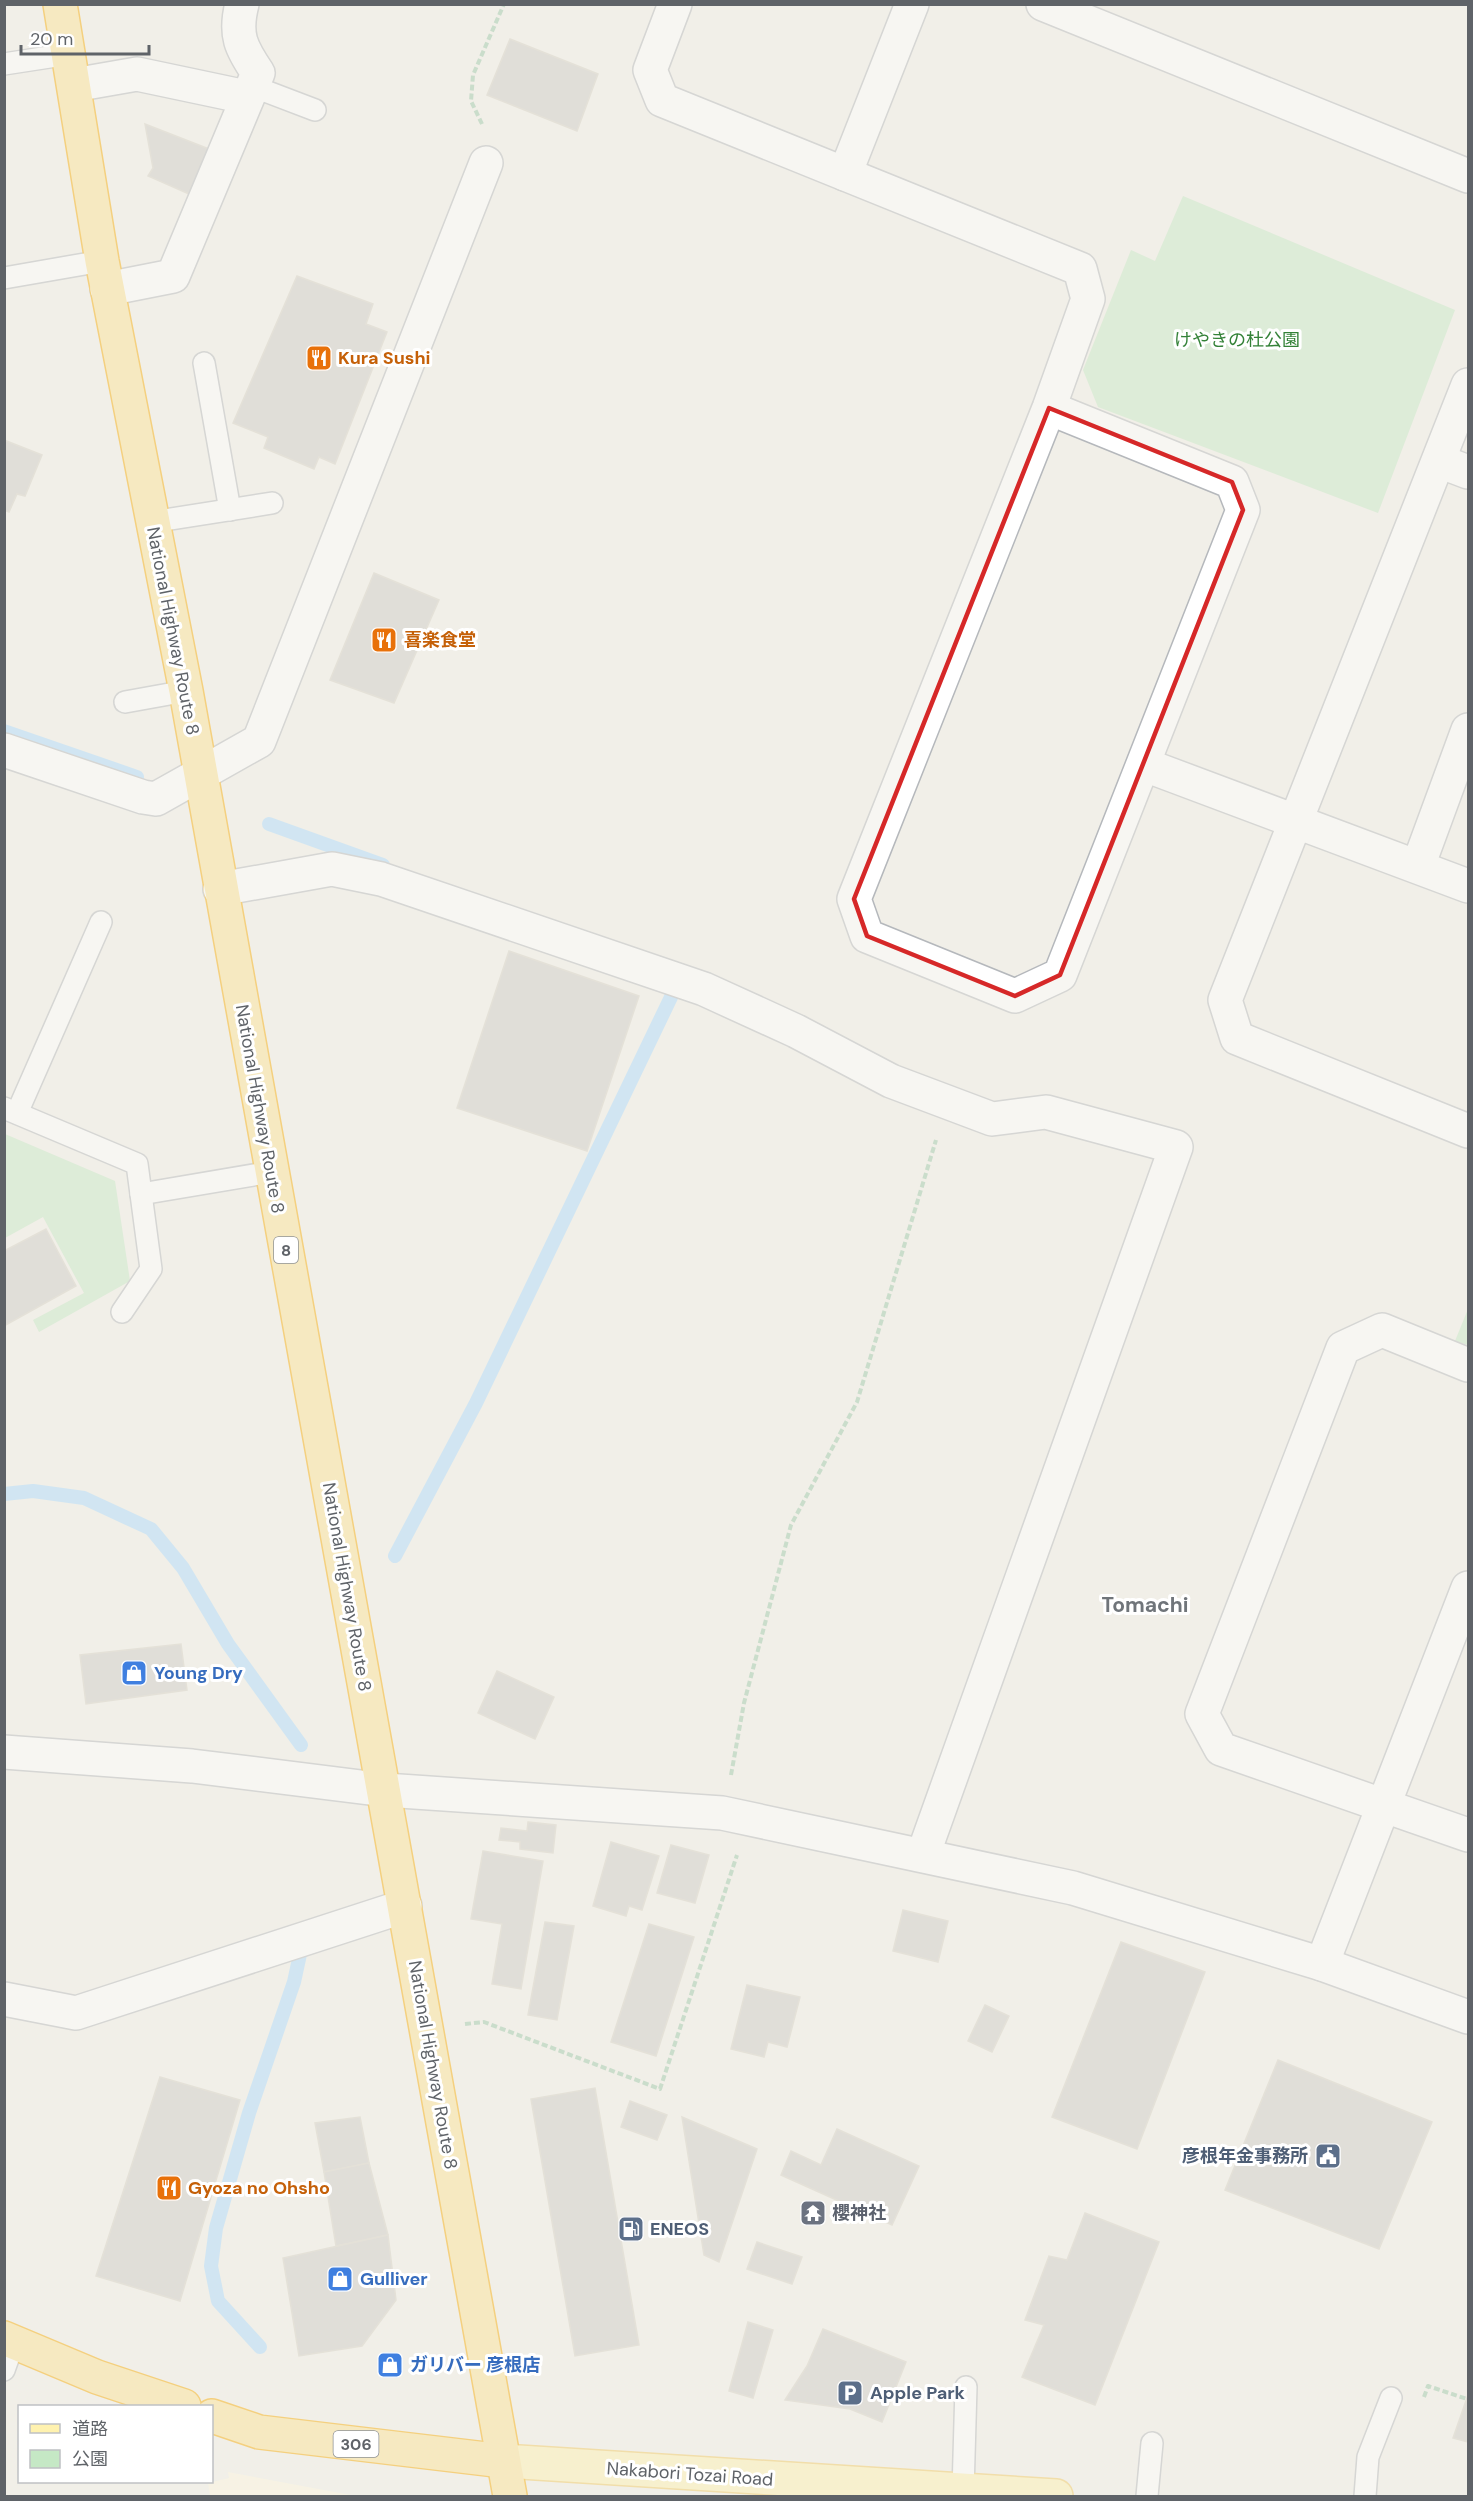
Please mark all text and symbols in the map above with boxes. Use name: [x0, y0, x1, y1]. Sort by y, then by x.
scale bar: [21, 18, 148, 56]
text: 20 m: [30, 27, 73, 51]
park label: けやきの杜公園: [1174, 328, 1300, 352]
restaurant icon: Kura Sushi: [304, 343, 334, 373]
place label: Kura Sushi: [338, 346, 430, 370]
street label: National Highway Route 8: [141, 525, 205, 737]
restaurant icon: 喜楽食堂: [369, 625, 399, 655]
place label: 喜楽食堂: [404, 628, 476, 652]
street label: National Highway Route 8: [230, 1003, 290, 1215]
road number: 8: [274, 1237, 298, 1263]
street label: National Highway Route 8: [317, 1481, 377, 1693]
district label: Tomachi: [1101, 1591, 1189, 1619]
shop icon: Young Dry: [119, 1658, 149, 1688]
place label: Young Dry: [154, 1661, 243, 1685]
street label: National Highway Route 8: [403, 1959, 463, 2171]
public building icon: 彦根年金事務所: [1313, 2141, 1343, 2171]
place label: 彦根年金事務所: [1182, 2144, 1308, 2168]
restaurant icon: Gyoza no Ohsho: [154, 2173, 184, 2203]
place label: Gyoza no Ohsho: [188, 2176, 330, 2200]
temple icon: 櫻神社: [798, 2198, 828, 2228]
place label: 櫻神社: [832, 2201, 886, 2225]
fuel station icon: ENEOS: [616, 2214, 646, 2244]
place label: ENEOS: [650, 2217, 709, 2241]
shop icon: Gulliver: [325, 2264, 355, 2294]
place label: Gulliver: [360, 2267, 428, 2291]
shop icon: ガリバー 彦根店: [375, 2350, 405, 2380]
place label: ガリバー 彦根店: [410, 2353, 540, 2377]
parking icon: Apple Park: [835, 2378, 865, 2408]
place label: Apple Park: [870, 2381, 966, 2405]
legend: [18, 2405, 213, 2483]
text: 道路: [72, 2417, 108, 2441]
road number: 306: [334, 2431, 378, 2457]
text: 公園: [72, 2447, 108, 2471]
street label: Nakabori Tozai Road: [606, 2456, 774, 2492]

